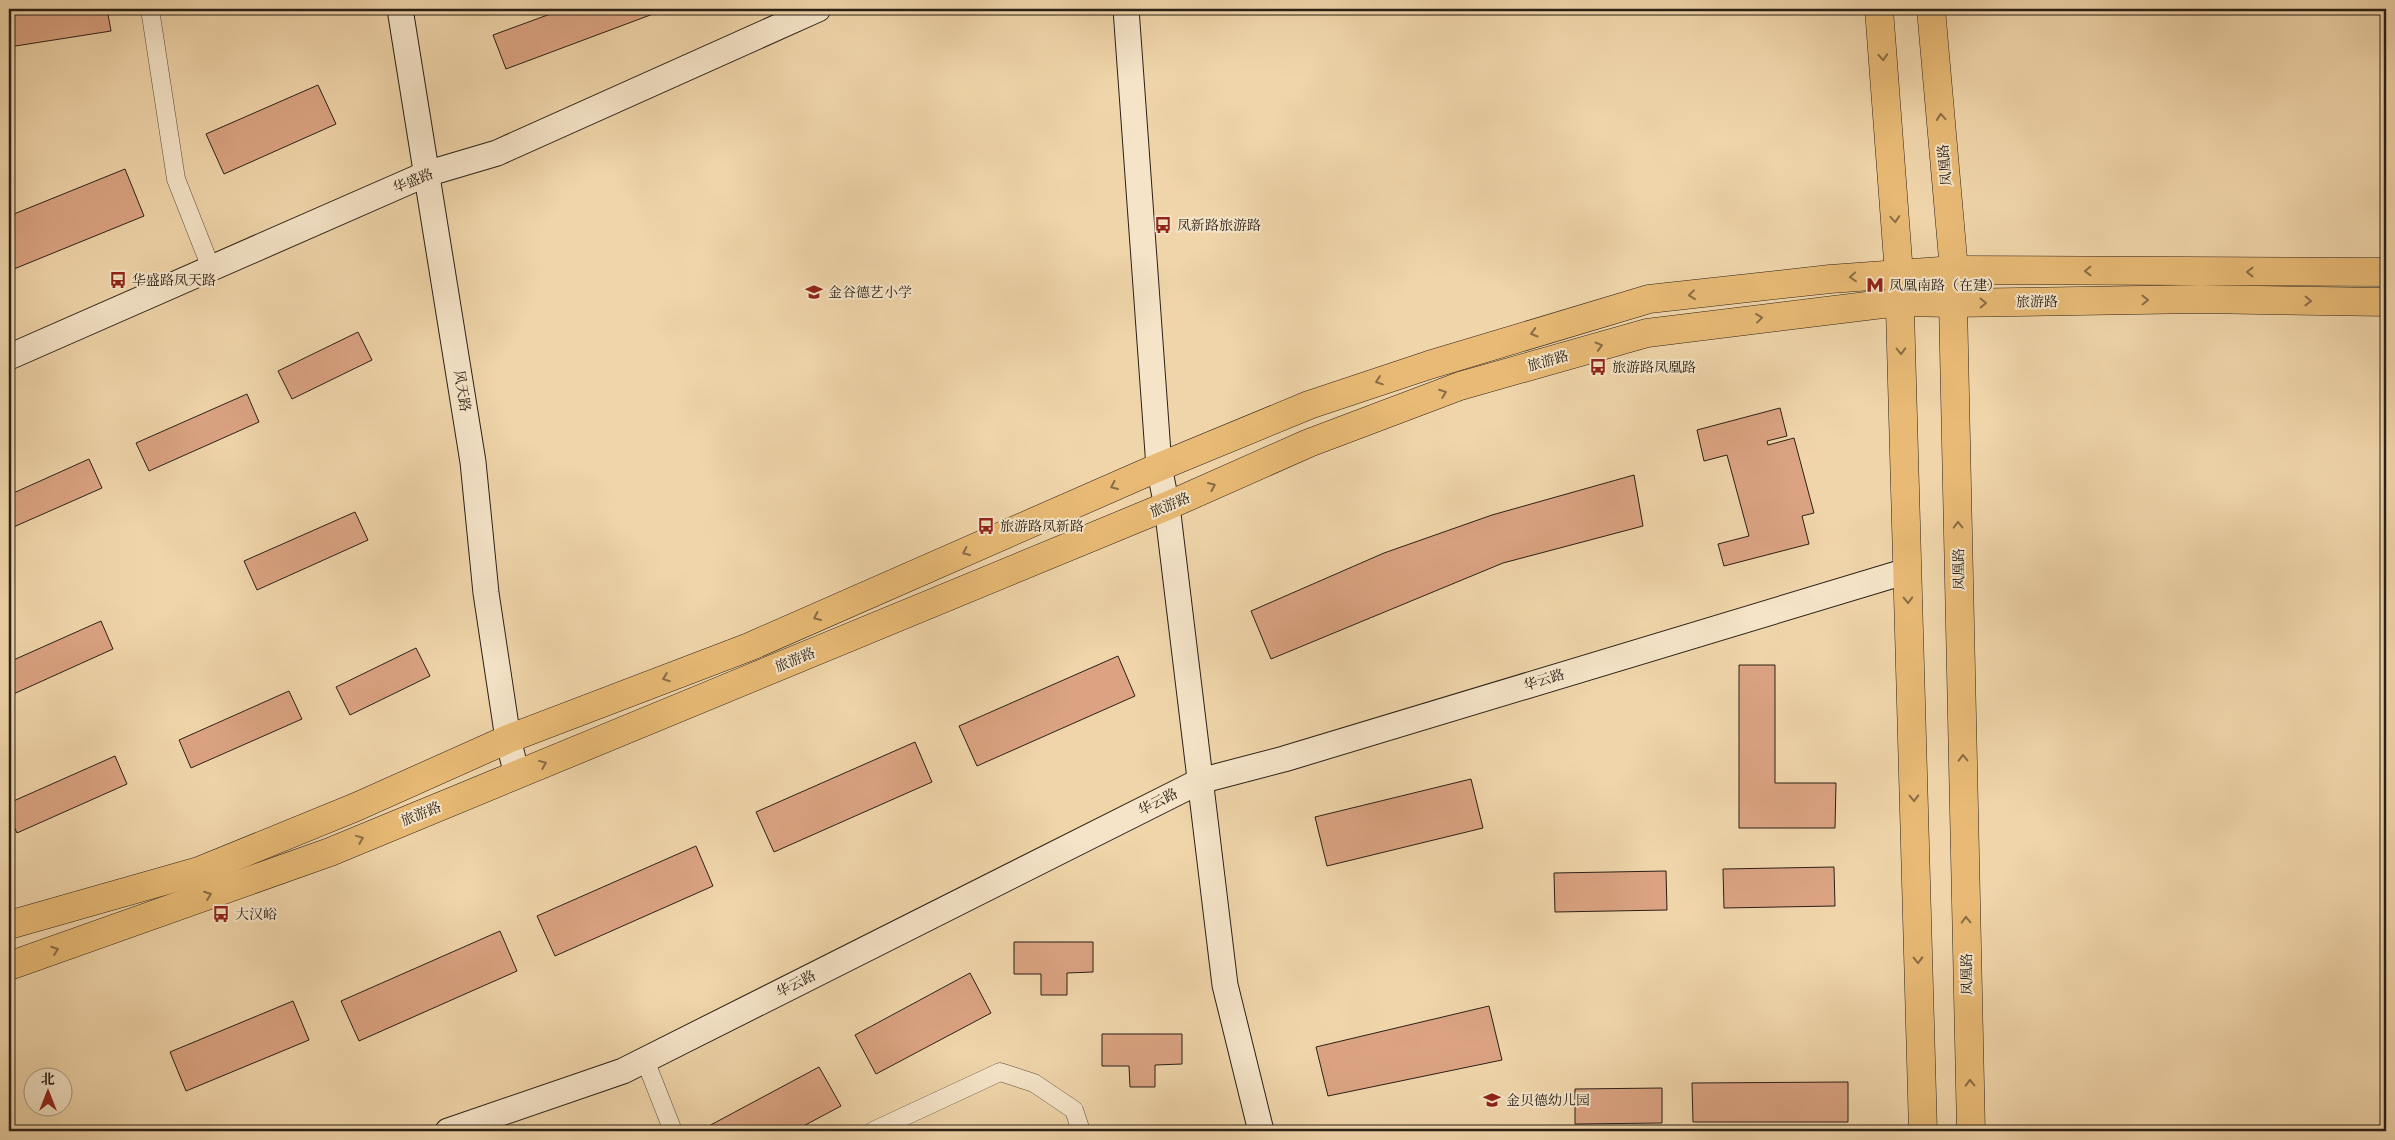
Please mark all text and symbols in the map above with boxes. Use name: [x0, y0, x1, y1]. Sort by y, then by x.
one-way arrow: [1877, 54, 1888, 62]
one-way arrow: [1935, 112, 1946, 120]
street label: 凤凰路: [1934, 143, 1956, 187]
street label: 华盛路: [390, 164, 436, 198]
bus stop icon: 凤新路旅游路: [1153, 215, 1173, 235]
place label: 凤新路旅游路: [1177, 216, 1261, 235]
one-way arrow: [1889, 216, 1900, 224]
one-way arrow: [2083, 266, 2091, 276]
one-way arrow: [2246, 266, 2254, 277]
bus stop icon: 华盛路凤天路: [108, 270, 128, 290]
place label: 华盛路凤天路: [132, 271, 216, 290]
one-way arrow: [1849, 272, 1857, 283]
metro station icon: 凤凰南路（在建）: [1865, 275, 1885, 295]
place label: 凤凰南路（在建）: [1889, 276, 2001, 295]
school or university icon: 金谷德艺小学: [804, 282, 824, 302]
place label: 金谷德艺小学: [828, 283, 912, 302]
one-way arrow: [1688, 289, 1696, 300]
street label: 旅游路: [2016, 292, 2058, 312]
one-way arrow: [2142, 295, 2150, 305]
one-way arrow: [2304, 296, 2312, 306]
one-way arrow: [1979, 297, 1987, 308]
one-way arrow: [1755, 313, 1763, 324]
one-way arrow: [1531, 328, 1539, 338]
one-way arrow: [1594, 342, 1603, 352]
street label: 旅游路: [1525, 346, 1571, 376]
one-way arrow: [1895, 347, 1906, 355]
bus stop icon: 旅游路凤凰路: [1588, 357, 1608, 377]
place label: 旅游路凤凰路: [1612, 358, 1696, 377]
street label: 风天路: [449, 369, 475, 413]
one-way arrow: [1376, 376, 1384, 386]
one-way arrow: [1438, 389, 1447, 399]
one-way arrow: [1110, 480, 1119, 491]
one-way arrow: [1207, 482, 1216, 493]
street label: 旅游路: [1147, 488, 1193, 522]
bus stop icon: 旅游路凤新路: [976, 516, 996, 536]
place label: 旅游路凤新路: [1000, 517, 1084, 536]
one-way arrow: [1952, 521, 1963, 529]
one-way arrow: [962, 545, 971, 556]
street label: 凤凰路: [1949, 548, 1969, 590]
one-way arrow: [1903, 597, 1913, 605]
one-way arrow: [813, 611, 822, 622]
street label: 旅游路: [772, 643, 818, 677]
street label: 华云路: [1521, 665, 1567, 695]
one-way arrow: [663, 673, 671, 683]
one-way arrow: [1958, 753, 1968, 761]
one-way arrow: [538, 759, 547, 770]
street label: 华云路: [1135, 784, 1181, 820]
one-way arrow: [1908, 794, 1919, 802]
street label: 旅游路: [398, 797, 444, 831]
one-way arrow: [355, 835, 364, 846]
one-way arrow: [203, 891, 212, 901]
bus stop icon: 大汉峪: [211, 904, 231, 924]
place label: 大汉峪: [235, 905, 277, 924]
one-way arrow: [1961, 916, 1971, 924]
one-way arrow: [50, 945, 59, 955]
street label: 凤凰路: [1957, 953, 1977, 995]
one-way arrow: [1913, 957, 1923, 965]
street label: 华云路: [773, 966, 819, 1002]
north arrow: [22, 1068, 72, 1118]
text: 北: [41, 1070, 55, 1089]
one-way arrow: [1965, 1078, 1975, 1086]
school or university icon: 金贝德幼儿园: [1482, 1090, 1502, 1110]
place label: 金贝德幼儿园: [1506, 1091, 1590, 1110]

